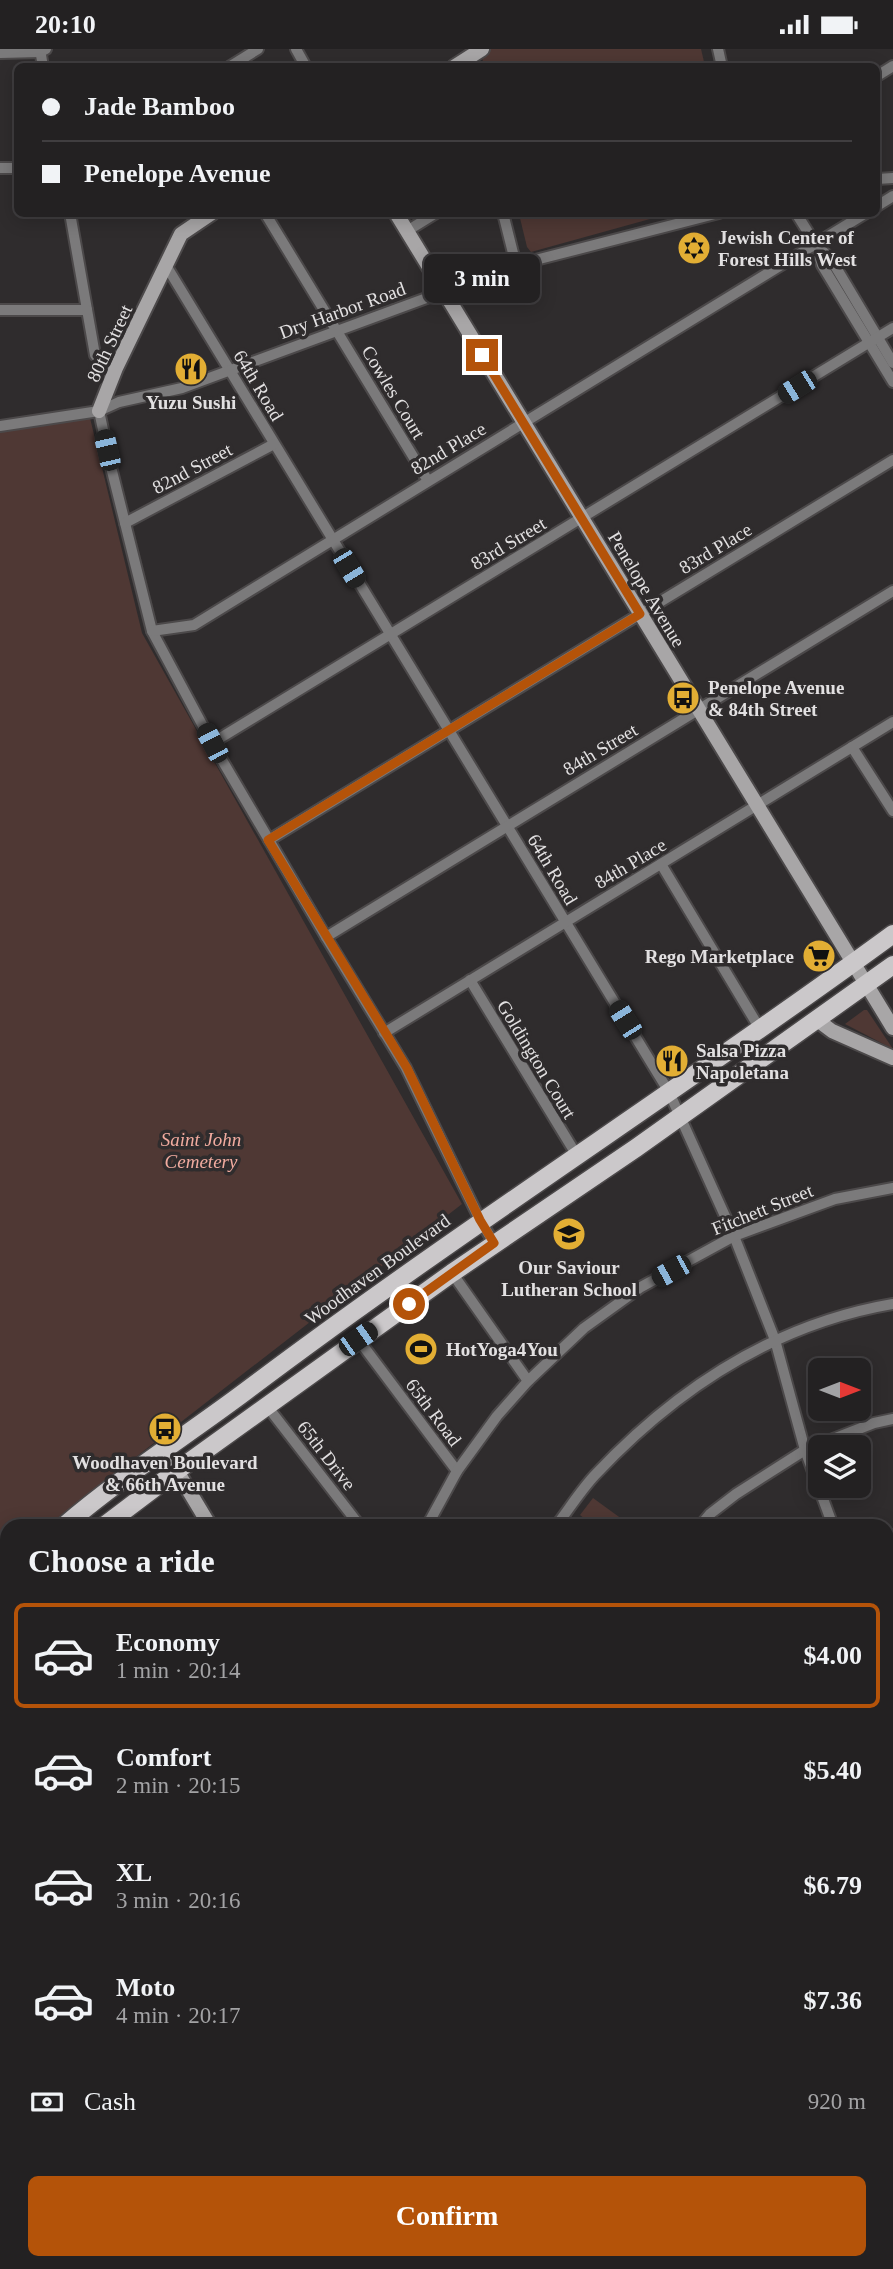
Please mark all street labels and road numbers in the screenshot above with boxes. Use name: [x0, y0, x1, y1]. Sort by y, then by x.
street label: Dry Harbor Road: [276, 278, 409, 343]
street label: 80th Street: [82, 301, 137, 385]
street label: Cowles Court: [358, 342, 430, 443]
street label: 64th Road: [229, 346, 288, 425]
street label: 82nd Place: [407, 418, 490, 479]
street label: 82nd Street: [149, 438, 236, 498]
street label: 83rd Street: [467, 512, 550, 574]
street label: 83rd Place: [675, 519, 755, 578]
street label: Penelope Avenue: [604, 528, 689, 651]
street label: 84th Street: [559, 719, 642, 780]
street label: 64th Road: [523, 830, 582, 909]
street label: 84th Place: [591, 834, 670, 893]
street label: Goldington Court: [493, 996, 581, 1123]
street label: Fitchett Street: [709, 1179, 816, 1239]
street label: Woodhaven Boulevard: [301, 1209, 454, 1329]
street label: 65th Road: [402, 1375, 466, 1450]
street label: 65th Drive: [293, 1417, 360, 1494]

